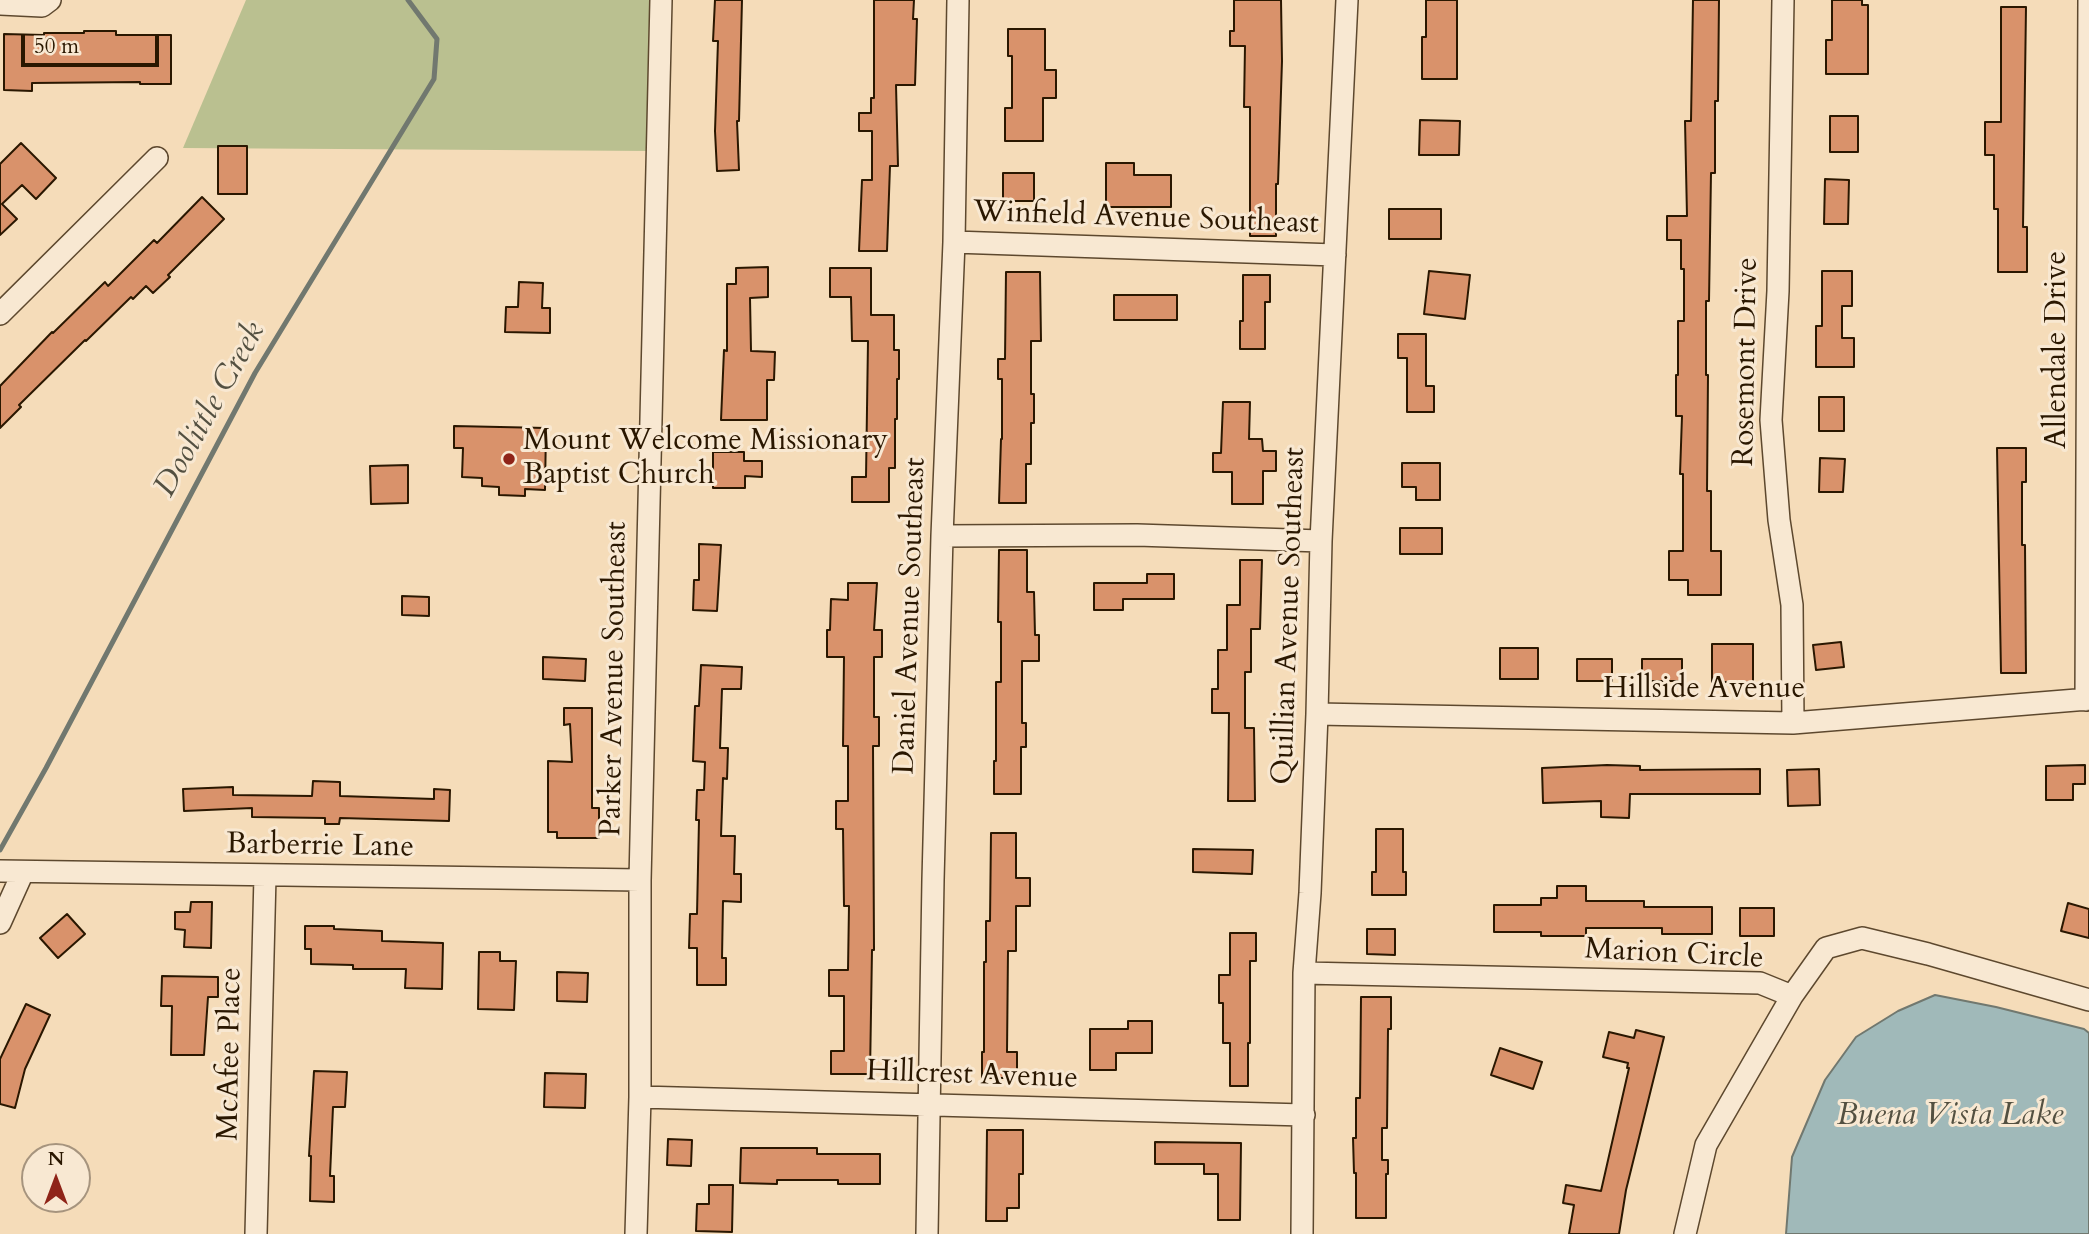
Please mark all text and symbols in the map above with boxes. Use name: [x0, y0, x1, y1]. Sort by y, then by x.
scale bar: [24, 21, 163, 65]
text: 50 m: [34, 32, 79, 61]
street label: Winfield Avenue Southeast: [973, 195, 1319, 243]
street label: Allendale Drive: [2040, 251, 2076, 449]
street label: Rosemont Drive: [1727, 257, 1767, 467]
water label: Doolittle Creek: [147, 316, 275, 504]
place label: Mount Welcome Missionary Baptist Church: [523, 424, 888, 494]
street label: Quillian Avenue Southeast: [1266, 447, 1314, 785]
marker: Mount Welcome Missionary Baptist Church: [501, 451, 517, 467]
street label: Daniel Avenue Southeast: [887, 457, 935, 775]
street label: Parker Avenue Southeast: [594, 521, 636, 837]
street label: Hillside Avenue: [1603, 672, 1805, 708]
street label: Barberrie Lane: [226, 827, 414, 867]
street label: Marion Circle: [1584, 932, 1764, 978]
street label: McAfee Place: [211, 967, 251, 1141]
street label: Hillcrest Avenue: [865, 1054, 1079, 1098]
water label: Buena Vista Lake: [1837, 1098, 2063, 1136]
north arrow: [21, 1143, 91, 1213]
text: N: [48, 1146, 64, 1172]

